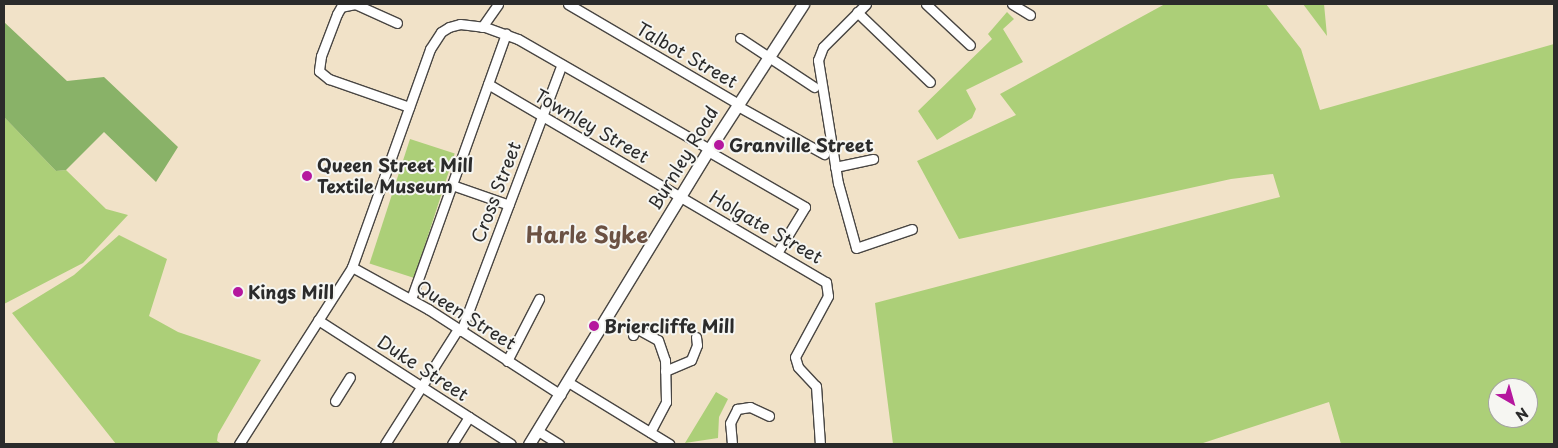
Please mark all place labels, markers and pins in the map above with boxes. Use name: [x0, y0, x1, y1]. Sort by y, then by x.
place label: Granville Street: [729, 134, 874, 156]
marker: Granville Street: [713, 139, 725, 151]
place label: Queen Street Mill Textile Museum: [317, 155, 476, 198]
marker: Queen Street Mill Textile Museum: [301, 170, 313, 182]
place label: Kings Mill: [248, 281, 334, 303]
marker: Kings Mill: [232, 286, 244, 298]
place label: Briercliffe Mill: [604, 315, 735, 337]
marker: Briercliffe Mill: [588, 320, 600, 332]

